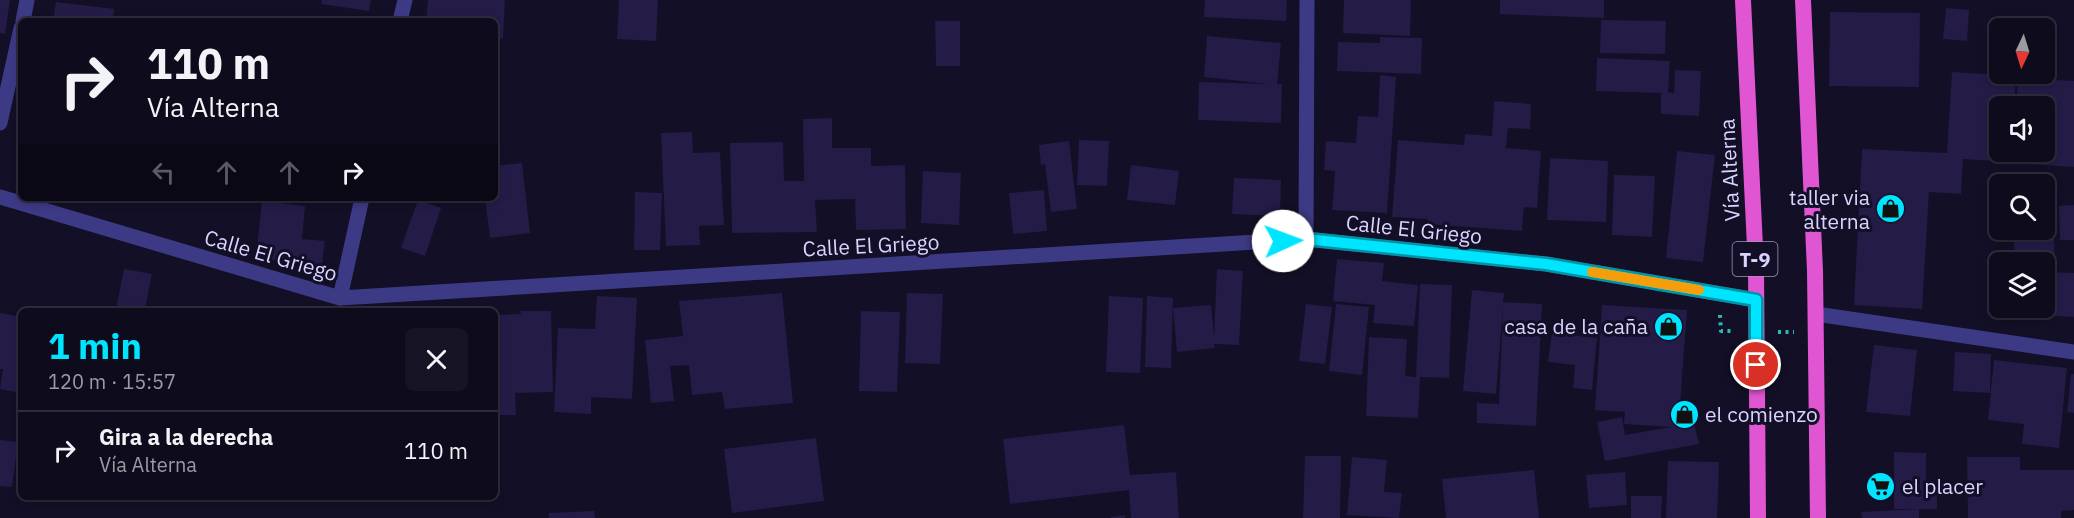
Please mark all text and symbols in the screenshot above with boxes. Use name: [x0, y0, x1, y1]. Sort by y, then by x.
north arrow: [1989, 18, 2055, 84]
map controls: [1989, 18, 2055, 318]
text: 110 m: [147, 36, 270, 91]
icon: right: [48, 42, 126, 120]
text: Vía Alterna: [147, 89, 279, 124]
button: sound: [1989, 96, 2055, 162]
street label: Vía Alterna: [1712, 118, 1746, 222]
icon: left: [147, 156, 180, 189]
icon: ahead: [210, 156, 243, 189]
icon: ahead: [273, 156, 306, 189]
icon: right: [336, 156, 369, 189]
button: search: [1989, 174, 2055, 240]
place label: taller via alterna: [1789, 183, 1870, 235]
shop icon: taller via alterna: [1875, 193, 1907, 225]
street label: Calle El Griego: [1345, 208, 1483, 250]
position arrow: [1251, 209, 1315, 273]
street label: Calle El Griego: [201, 223, 341, 287]
street label: Calle El Griego: [802, 227, 940, 263]
road number: T-9: [1732, 242, 1778, 276]
button: layers: [1989, 252, 2055, 318]
shop icon: casa de la caña: [1653, 310, 1685, 342]
place label: casa de la caña: [1504, 312, 1648, 340]
text: 1 min: [48, 322, 142, 369]
button: close: [405, 328, 468, 391]
pin: [1730, 339, 1781, 390]
icon: arrive: [1739, 348, 1772, 381]
text: 120 m · 15:57: [48, 368, 176, 395]
shop icon: el comienzo: [1668, 398, 1700, 430]
place label: el comienzo: [1705, 400, 1818, 428]
text: Gira a la derecha: [99, 422, 273, 451]
icon: right: [48, 434, 81, 467]
text: 110 m: [404, 436, 468, 465]
text: Vía Alterna: [99, 451, 197, 478]
supermarket icon: el placer: [1865, 470, 1897, 502]
place label: el placer: [1902, 472, 1983, 500]

